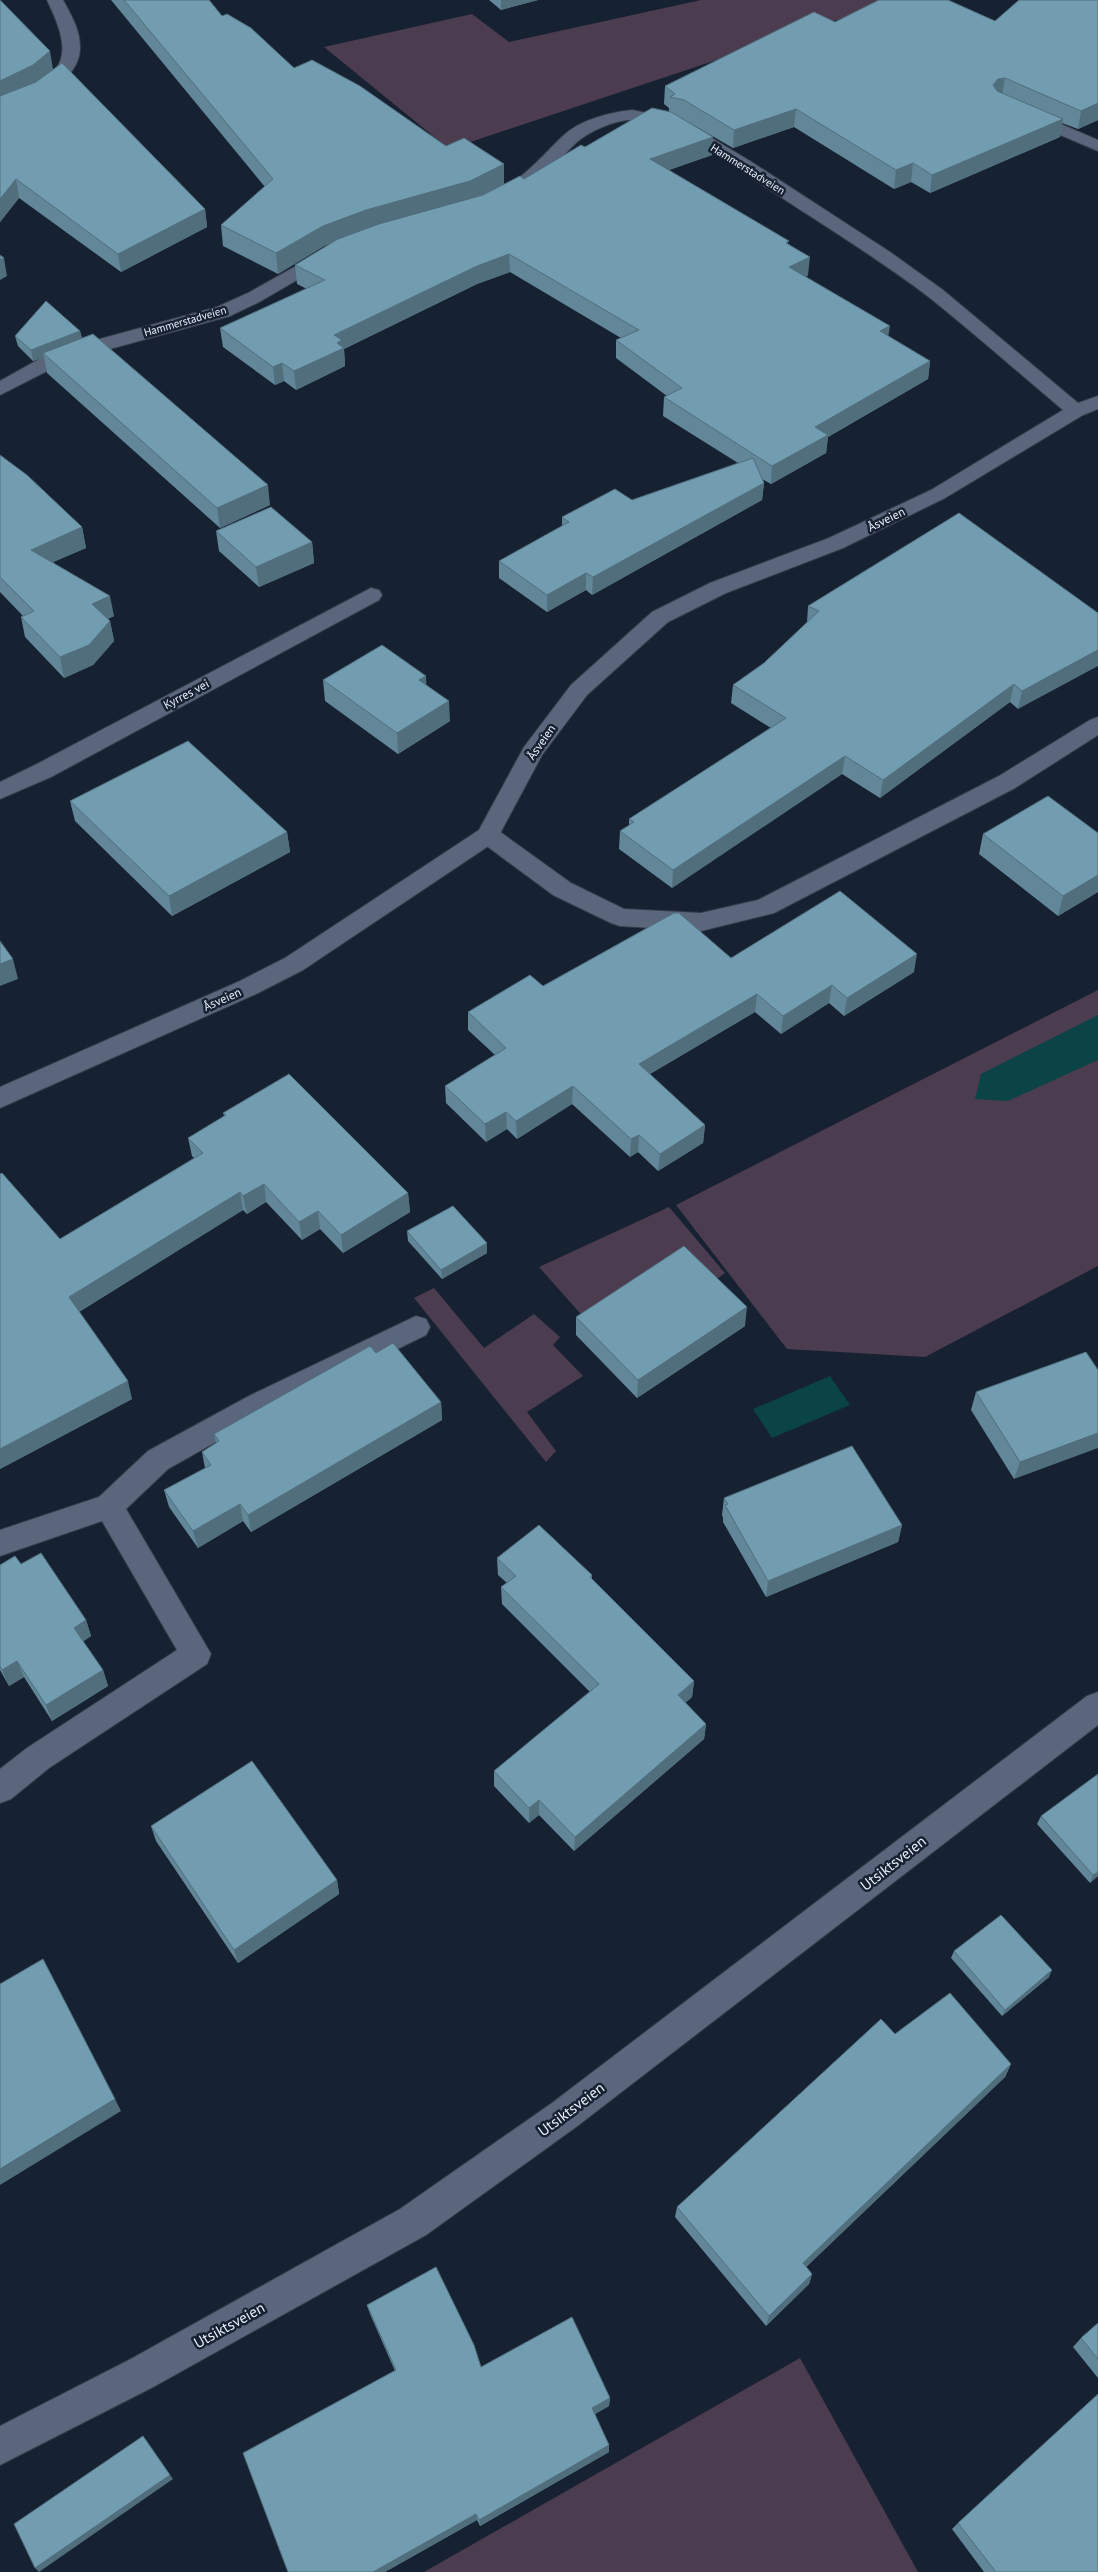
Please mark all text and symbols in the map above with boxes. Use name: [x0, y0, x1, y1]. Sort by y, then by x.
street label: Hammerstadveien: [708, 141, 788, 197]
street label: Hammerstadveien: [142, 303, 228, 339]
street label: Åsveien: [865, 504, 907, 534]
street label: Kyrres vei: [161, 676, 211, 712]
street label: Åsveien: [523, 721, 559, 763]
street label: Åsveien: [201, 984, 243, 1014]
street label: Utsiktsveien: [856, 1831, 930, 1895]
street label: Utsiktsveien: [534, 2078, 608, 2140]
street label: Utsiktsveien: [190, 2298, 268, 2352]

